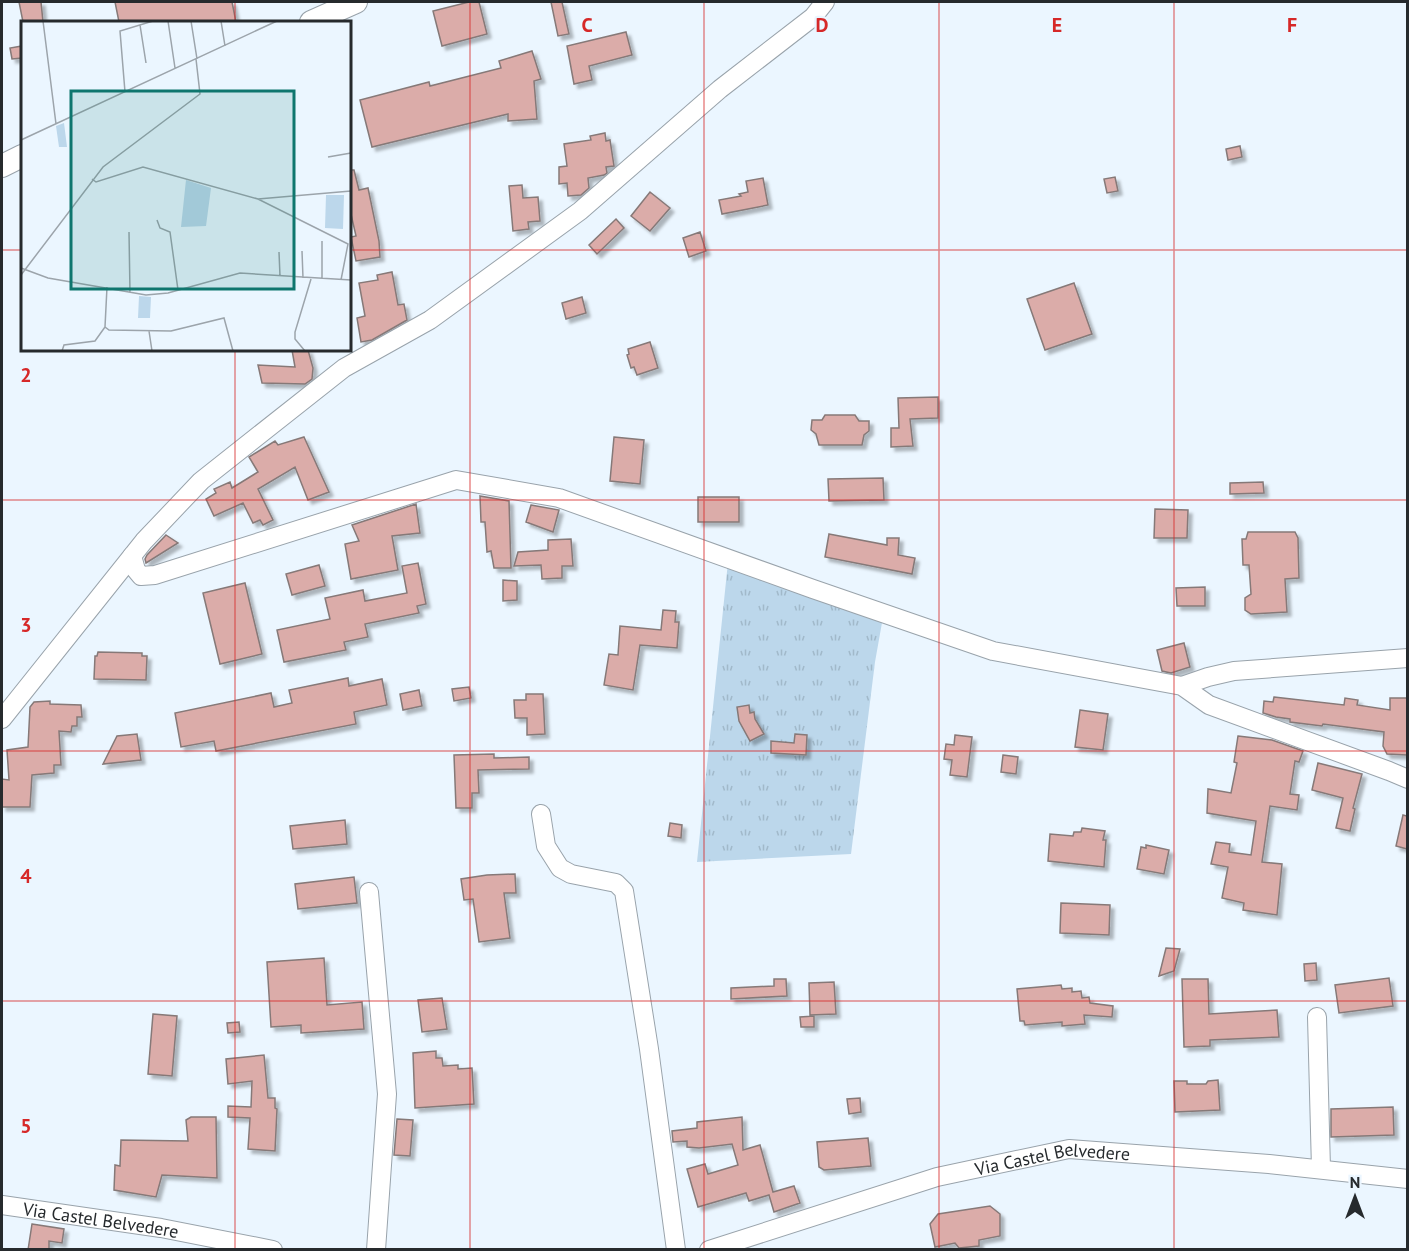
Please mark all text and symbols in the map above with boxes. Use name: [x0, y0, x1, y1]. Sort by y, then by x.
text: C: [581, 12, 593, 38]
text: D: [816, 12, 829, 38]
text: E: [1052, 12, 1062, 38]
text: F: [1287, 12, 1297, 38]
inset map: [21, 21, 351, 351]
text: 2: [20, 362, 32, 388]
text: 3: [20, 612, 32, 638]
text: 4: [20, 863, 32, 889]
text: 5: [20, 1113, 32, 1139]
street label: Via Castel Belvedere: [972, 1137, 1131, 1180]
north arrow: [1325, 1167, 1385, 1227]
text: N: [1350, 1172, 1360, 1192]
street label: Via Castel Belvedere: [21, 1197, 181, 1243]

